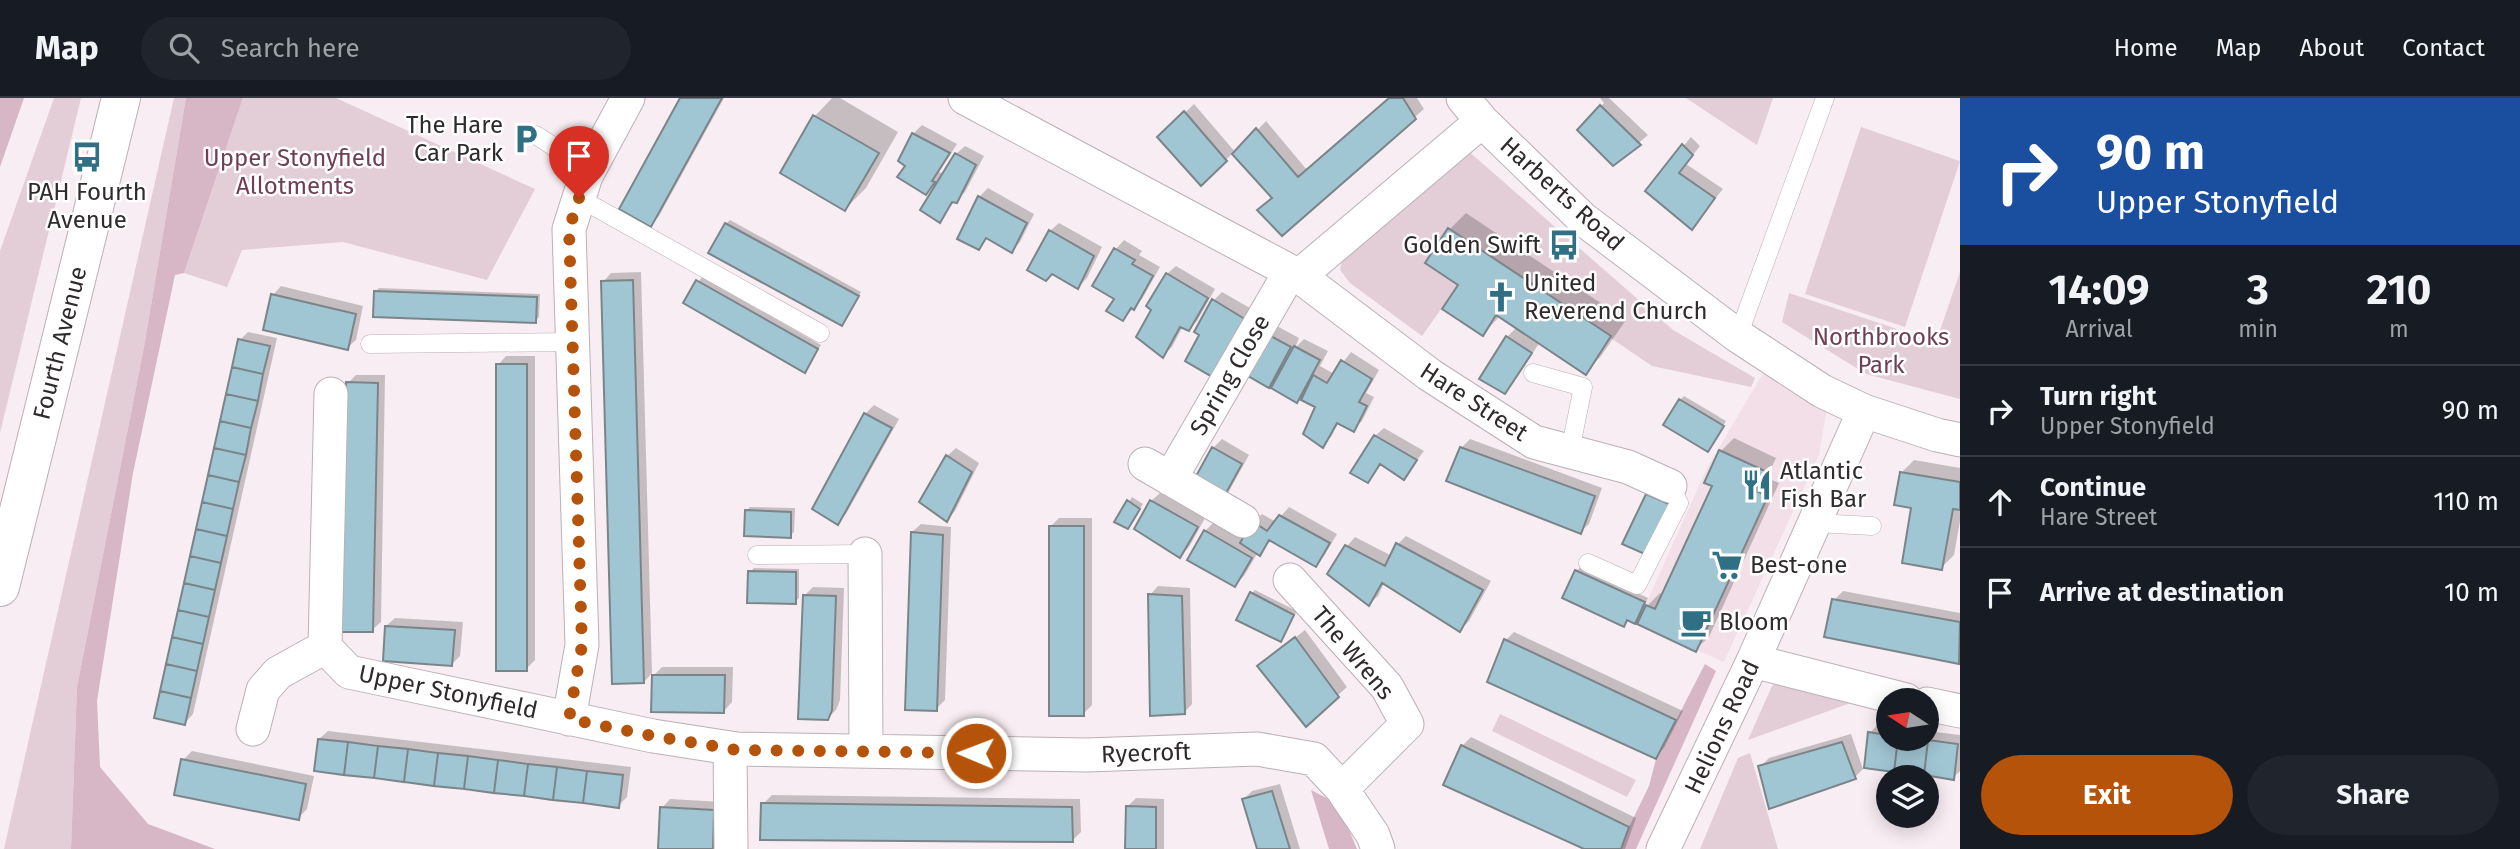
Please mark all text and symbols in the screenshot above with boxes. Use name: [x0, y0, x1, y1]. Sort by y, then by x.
search box: [141, 17, 631, 80]
text: Map: [35, 28, 99, 68]
icon: search: [165, 29, 203, 67]
text: Search here: [221, 33, 360, 64]
text: Home: [2114, 34, 2178, 62]
text: Map: [2216, 34, 2262, 62]
text: About: [2300, 34, 2364, 62]
text: Contact: [2402, 34, 2485, 62]
place label: The Hare Car Park: [406, 111, 504, 167]
parking icon: The Hare Car Park: [509, 122, 543, 156]
text: 90 m: [2096, 123, 2205, 182]
pin: [549, 126, 609, 198]
icon: right: [1981, 126, 2072, 217]
street label: Harberts Road: [1494, 131, 1630, 257]
icon: arrive: [560, 137, 598, 175]
bus stop icon: PAH Fourth Avenue: [70, 140, 104, 174]
park label: Upper Stonyfield Allotments: [204, 144, 386, 200]
place label: PAH Fourth Avenue: [27, 178, 147, 234]
text: Upper Stonyfield: [2096, 183, 2339, 221]
bus stop icon: Golden Swift: [1547, 228, 1581, 262]
place label: Golden Swift: [1403, 231, 1541, 259]
street label: Fourth Avenue: [27, 263, 93, 423]
text: 14:09: [2049, 265, 2150, 315]
text: 3: [2247, 265, 2269, 315]
text: 210: [2366, 265, 2431, 315]
place label: United Reverend Church: [1524, 269, 1708, 325]
church icon: United Reverend Church: [1484, 280, 1518, 314]
street label: Spring Close: [1184, 310, 1276, 440]
text: Arrival: [2065, 315, 2133, 343]
text: min: [2238, 315, 2278, 343]
text: m: [2389, 315, 2409, 343]
park label: Northbrooks Park: [1813, 323, 1949, 379]
street label: Hare Street: [1415, 357, 1533, 447]
text: Turn right: [2040, 381, 2157, 412]
icon: right: [1981, 392, 2019, 430]
text: 90 m: [2442, 395, 2499, 426]
text: Upper Stonyfield: [2040, 412, 2215, 440]
place label: Atlantic Fish Bar: [1780, 457, 1867, 513]
restaurant icon: Atlantic Fish Bar: [1740, 468, 1774, 502]
text: Continue: [2040, 472, 2146, 503]
icon: ahead: [1981, 483, 2019, 521]
text: 110 m: [2433, 486, 2499, 517]
text: Hare Street: [2040, 503, 2157, 531]
supermarket icon: Best-one: [1710, 548, 1744, 582]
place label: Best-one: [1750, 551, 1847, 579]
icon: arrive: [1981, 574, 2019, 612]
text: Arrive at destination: [2040, 577, 2284, 608]
text: 10 m: [2444, 577, 2499, 608]
street label: The Wrens: [1306, 601, 1400, 705]
cafe icon: Bloom: [1679, 605, 1713, 639]
place label: Bloom: [1719, 608, 1789, 636]
street label: Helions Road: [1679, 656, 1765, 798]
street label: Upper Stonyfield: [356, 659, 540, 725]
north arrow: [1876, 688, 1939, 751]
map controls: [1876, 688, 1939, 828]
position arrow: [939, 716, 1013, 790]
street label: Ryecroft: [1101, 737, 1192, 769]
button: Exit: [1981, 755, 2233, 835]
button: Share: [2247, 755, 2499, 835]
button: layers: [1876, 765, 1939, 828]

